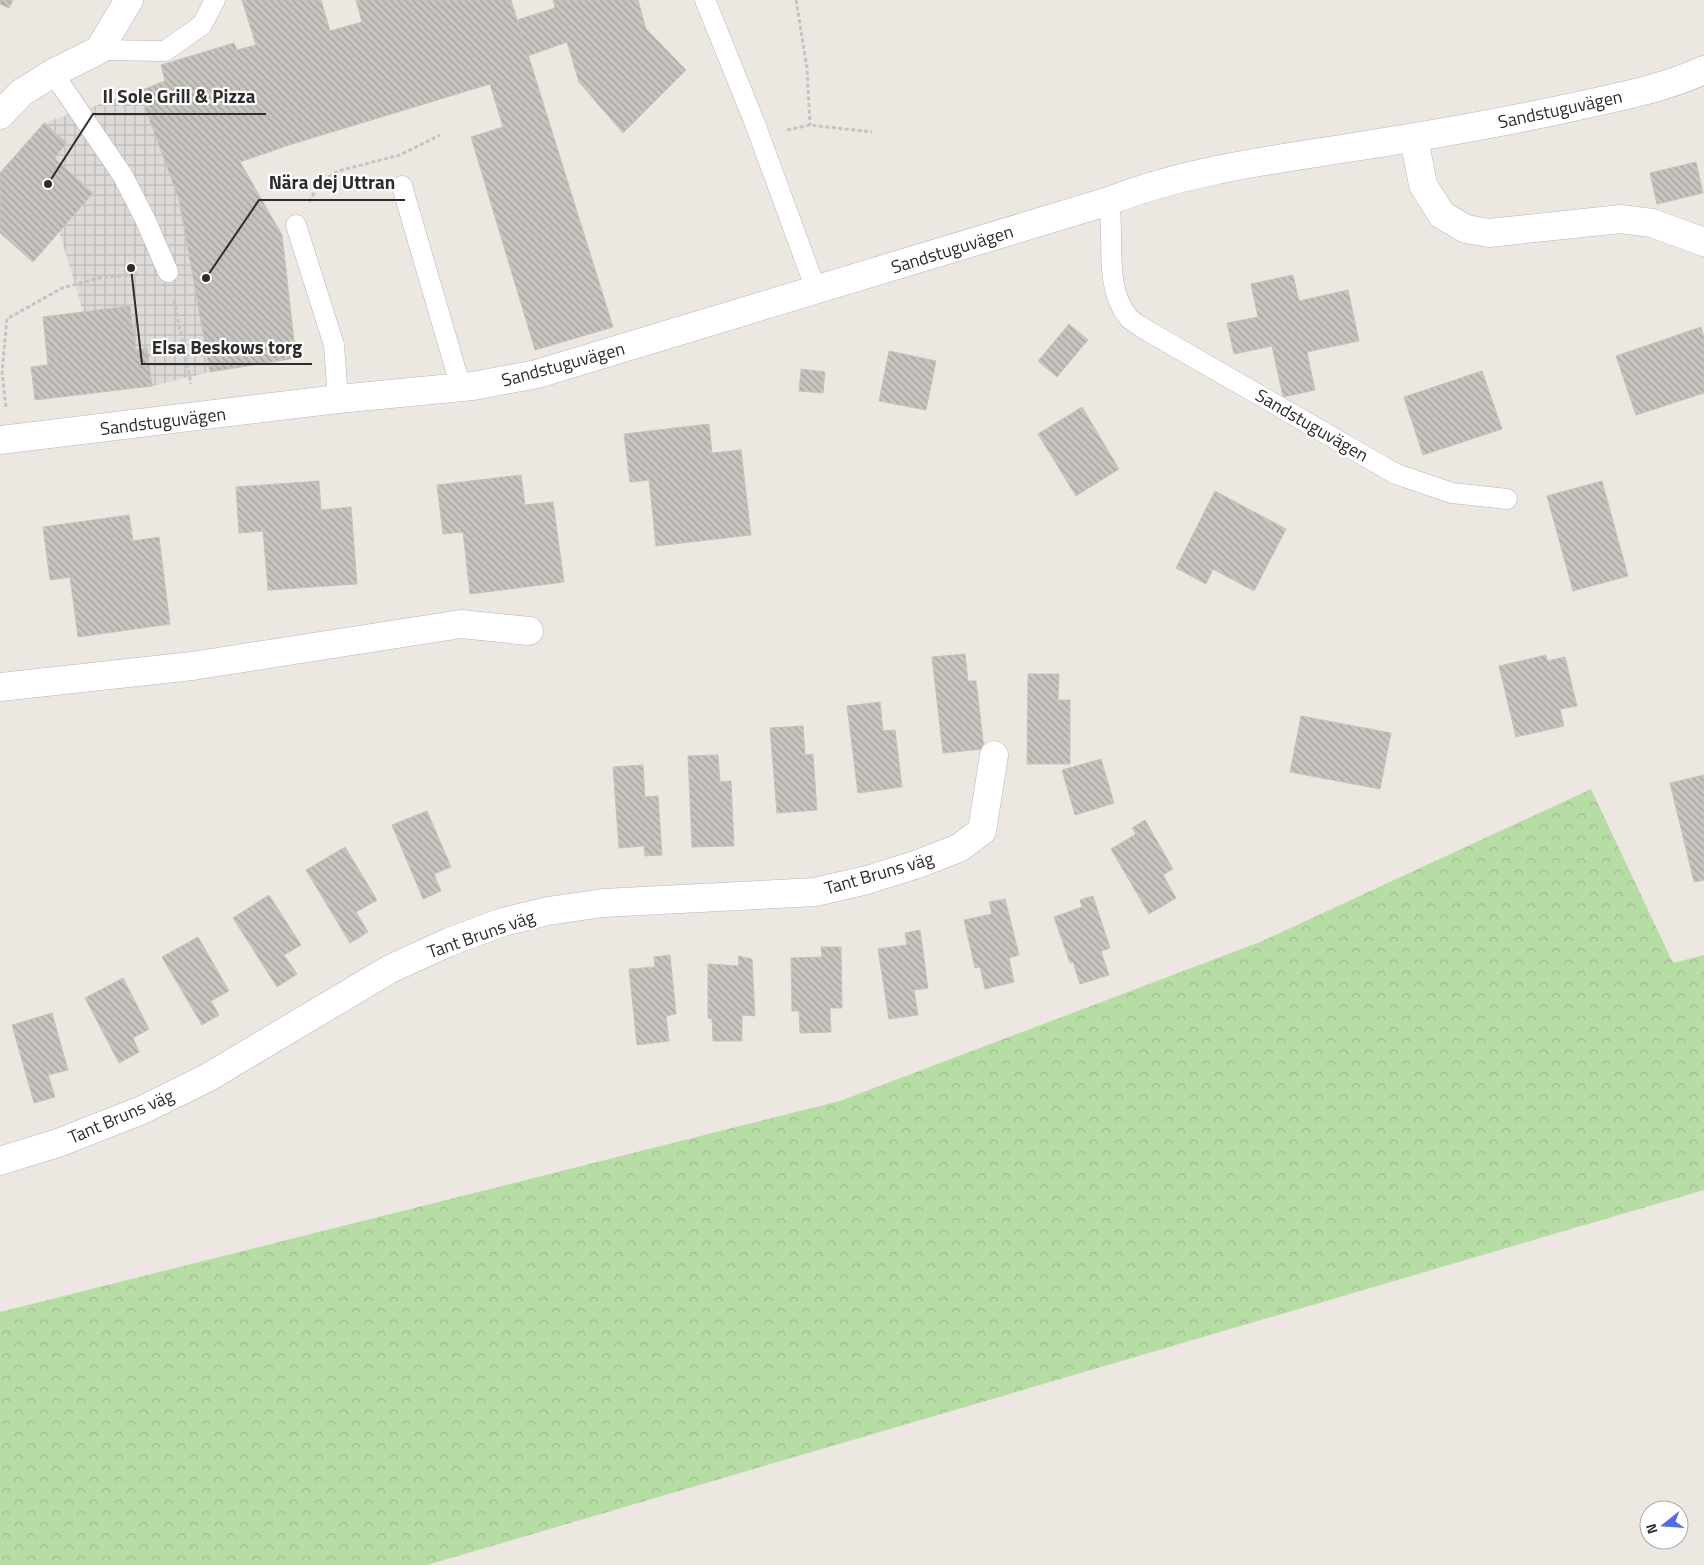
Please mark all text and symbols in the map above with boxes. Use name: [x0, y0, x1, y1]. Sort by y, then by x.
callout: Il Sole Grill & Pizza: [93, 80, 266, 114]
text: Il Sole Grill & Pizza: [103, 81, 256, 110]
street label: Sandstuguvägen: [1495, 83, 1625, 135]
callout: Nära dej Uttran: [259, 166, 405, 200]
text: Nära dej Uttran: [269, 167, 395, 196]
street label: Sandstuguvägen: [888, 218, 1016, 280]
callout: Elsa Beskows torg: [142, 330, 312, 364]
text: Elsa Beskows torg: [152, 332, 302, 361]
street label: Sandstuguvägen: [498, 335, 628, 393]
street label: Sandstuguvägen: [1250, 382, 1374, 468]
street label: Sandstuguvägen: [99, 400, 227, 442]
street label: Tant Bruns väg: [821, 845, 937, 901]
street label: Tant Bruns väg: [423, 903, 539, 965]
street label: Tant Bruns väg: [64, 1082, 178, 1150]
north arrow: [1639, 1500, 1689, 1550]
text: N: [1640, 1521, 1663, 1537]

